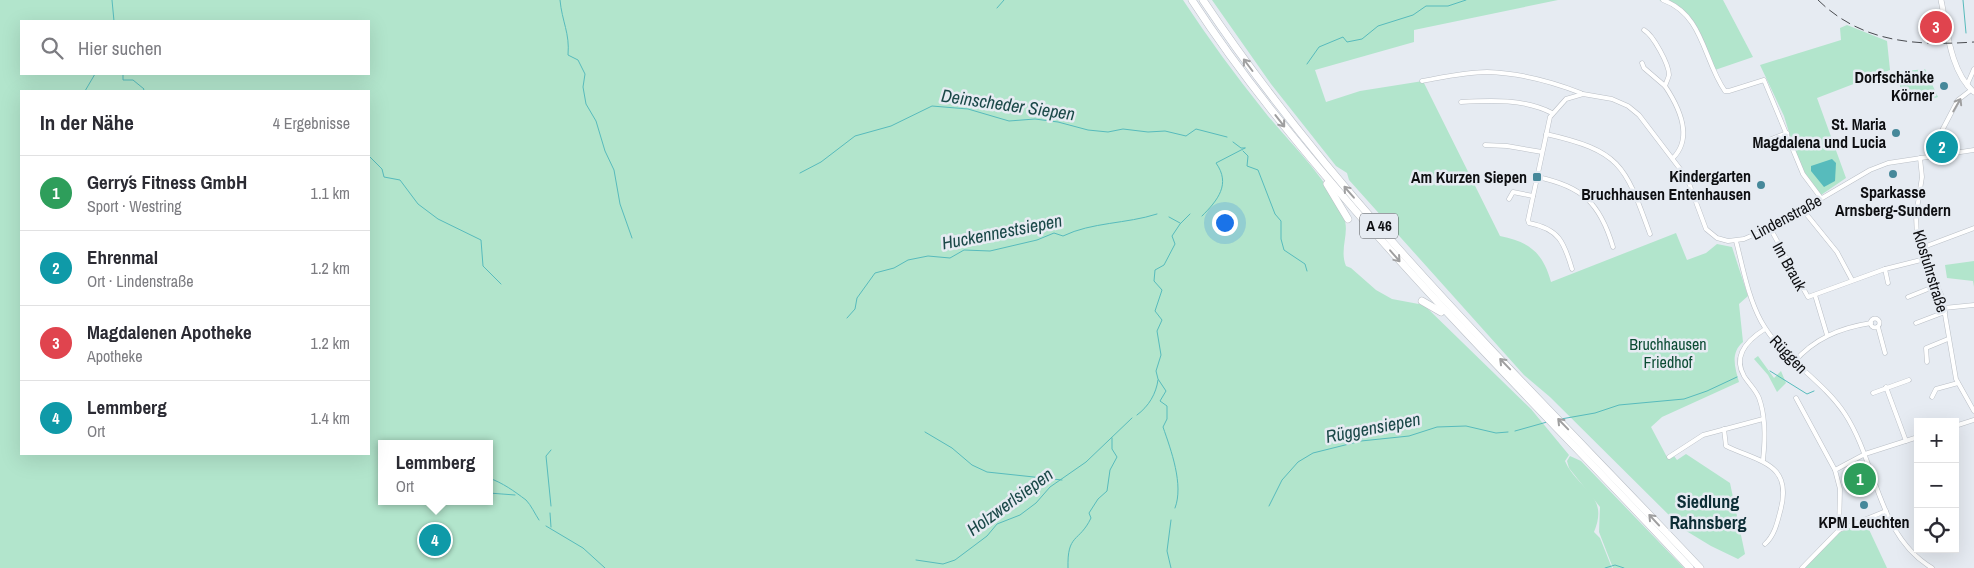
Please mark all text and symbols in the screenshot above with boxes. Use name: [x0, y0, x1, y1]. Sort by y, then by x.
pin: 3: [1920, 8, 1952, 46]
search box: [20, 20, 370, 75]
icon: search: [38, 34, 66, 62]
text: Hier suchen: [78, 35, 162, 61]
one-way arrow: [1243, 58, 1253, 72]
place label: Dorfschänke Körner: [1855, 66, 1935, 106]
marker: Dorfschänke Körner: [1938, 80, 1950, 92]
water label: Deinscheder Siepen: [940, 83, 1076, 126]
one-way arrow: [1952, 98, 1962, 112]
text: In der Nähe: [40, 108, 134, 137]
text: 4 Ergebnisse: [273, 112, 350, 134]
place label: St. Maria Magdalena und Lucia: [1753, 113, 1887, 153]
one-way arrow: [1275, 114, 1286, 127]
marker: St. Maria Magdalena und Lucia: [1890, 127, 1902, 139]
pin: 2: [1926, 128, 1958, 166]
place label: Kindergarten Bruchhausen Entenhausen: [1581, 165, 1751, 205]
place label: Am Kurzen Siepen: [1411, 166, 1527, 188]
marker: Sparkasse Arnsberg-Sundern: [1887, 168, 1899, 180]
text: Gerry´s Fitness GmbH: [87, 169, 247, 195]
marker: Am Kurzen Siepen: [1531, 171, 1543, 183]
marker: Kindergarten Bruchhausen Entenhausen: [1755, 179, 1767, 191]
place label: Sparkasse Arnsberg-Sundern: [1835, 181, 1951, 221]
text: 1: [52, 182, 60, 204]
text: 1.1 km: [311, 182, 350, 204]
one-way arrow: [1344, 186, 1355, 199]
street label: Lindenstraße: [1747, 189, 1825, 245]
text: Sport · Westring: [87, 195, 182, 217]
water label: Huckennestsiepen: [940, 208, 1064, 255]
your location: [1212, 210, 1238, 236]
road number: A 46: [1360, 214, 1398, 238]
street label: Klosfuhrstraße: [1908, 227, 1954, 315]
street label: Im Brauk: [1768, 238, 1813, 295]
text: Ehrenmal: [87, 244, 158, 270]
one-way arrow: [1389, 250, 1401, 263]
text: 2: [52, 257, 60, 279]
text: 1.2 km: [311, 257, 350, 279]
text: Ort · Lindenstraße: [87, 270, 193, 292]
text: Magdalenen Apotheke: [87, 319, 252, 345]
street label: Rüggen: [1765, 330, 1813, 378]
text: 3: [52, 332, 60, 354]
text: 1.2 km: [311, 332, 350, 354]
park label: Bruchhausen Friedhof: [1629, 333, 1707, 373]
text: Apotheke: [87, 345, 142, 367]
one-way arrow: [1499, 358, 1511, 371]
text: Lemmberg: [87, 394, 167, 420]
water label: Rüggensiepen: [1323, 406, 1422, 449]
text: 4: [52, 407, 60, 429]
text: 1.4 km: [311, 407, 350, 429]
one-way arrow: [1557, 418, 1569, 430]
map controls: [1914, 418, 1959, 553]
button: +: [1914, 418, 1959, 463]
text: Ort: [87, 420, 105, 442]
popup: [378, 440, 493, 505]
text: Lemmberg: [396, 449, 475, 475]
pin: 1: [1844, 460, 1876, 498]
water label: Holzwerlsiepen: [962, 462, 1058, 541]
button: −: [1914, 463, 1959, 508]
text: Ort: [396, 475, 414, 497]
district label: Siedlung Rahnsberg: [1669, 489, 1747, 535]
marker: KPM Leuchten: [1858, 499, 1870, 511]
button: locate: [1914, 508, 1959, 553]
place label: KPM Leuchten: [1818, 511, 1910, 533]
one-way arrow: [1648, 513, 1660, 526]
pin: 4: [419, 521, 451, 559]

